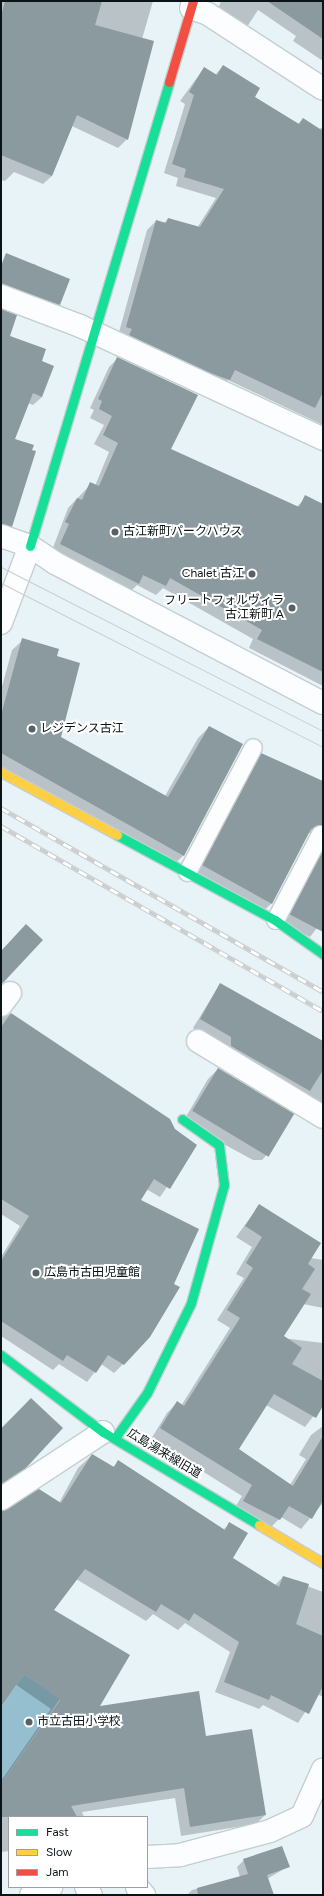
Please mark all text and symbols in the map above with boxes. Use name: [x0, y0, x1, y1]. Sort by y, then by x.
place label: 古江新町パークハウス: [123, 525, 243, 539]
marker: 古江新町パークハウス: [110, 527, 120, 537]
place label: Chalet 古江: [182, 567, 244, 581]
marker: Chalet 古江: [247, 569, 257, 579]
place label: フリートフォルヴィラ 古江新町 A: [164, 594, 284, 622]
marker: フリートフォルヴィラ 古江新町 A: [287, 603, 297, 613]
place label: レジデンス古江: [40, 722, 124, 736]
marker: レジデンス古江: [27, 724, 37, 734]
place label: 広島市古田児童館: [44, 1266, 140, 1280]
marker: 広島市古田児童館: [31, 1268, 41, 1278]
street label: 広島湯来線旧道: [124, 1426, 204, 1482]
place label: 市立古田小学校: [37, 1715, 121, 1729]
marker: 市立古田小学校: [24, 1717, 34, 1727]
legend: [8, 1816, 148, 1888]
text: Fast: [46, 1825, 69, 1839]
text: Slow: [46, 1845, 72, 1859]
text: Jam: [46, 1865, 69, 1879]

